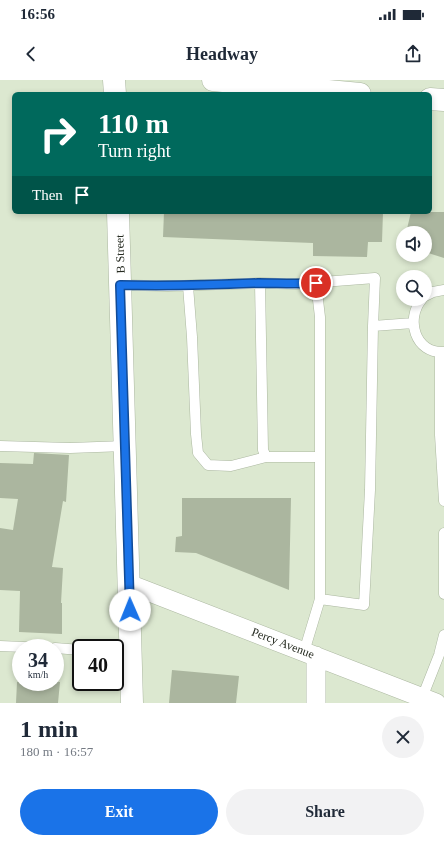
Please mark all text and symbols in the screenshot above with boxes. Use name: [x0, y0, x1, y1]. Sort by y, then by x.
text: 16:56: [20, 6, 55, 22]
icon: back: [20, 43, 42, 65]
icon: share: [402, 43, 424, 65]
text: Headway: [186, 44, 258, 64]
icon: right: [32, 108, 84, 160]
text: 110 m: [98, 108, 169, 139]
text: Turn right: [98, 141, 171, 161]
icon: arrive: [71, 184, 93, 206]
text: Then: [32, 187, 63, 203]
map controls: [396, 226, 432, 306]
button: sound: [396, 226, 432, 262]
street label: B Street: [112, 234, 128, 274]
pin: [299, 266, 333, 300]
button: search: [396, 270, 432, 306]
icon: arrive: [305, 272, 327, 294]
position arrow: [109, 589, 151, 631]
street label: Percy Avenue: [250, 625, 316, 661]
speed limit sign: 40: [72, 639, 124, 691]
text: 34: [28, 649, 48, 671]
text: km/h: [28, 669, 48, 680]
text: 1 min: [20, 716, 78, 742]
button: close: [382, 716, 424, 758]
text: 180 m · 16:57: [20, 744, 93, 759]
button: Exit: [20, 789, 218, 835]
button: Share: [226, 789, 424, 835]

